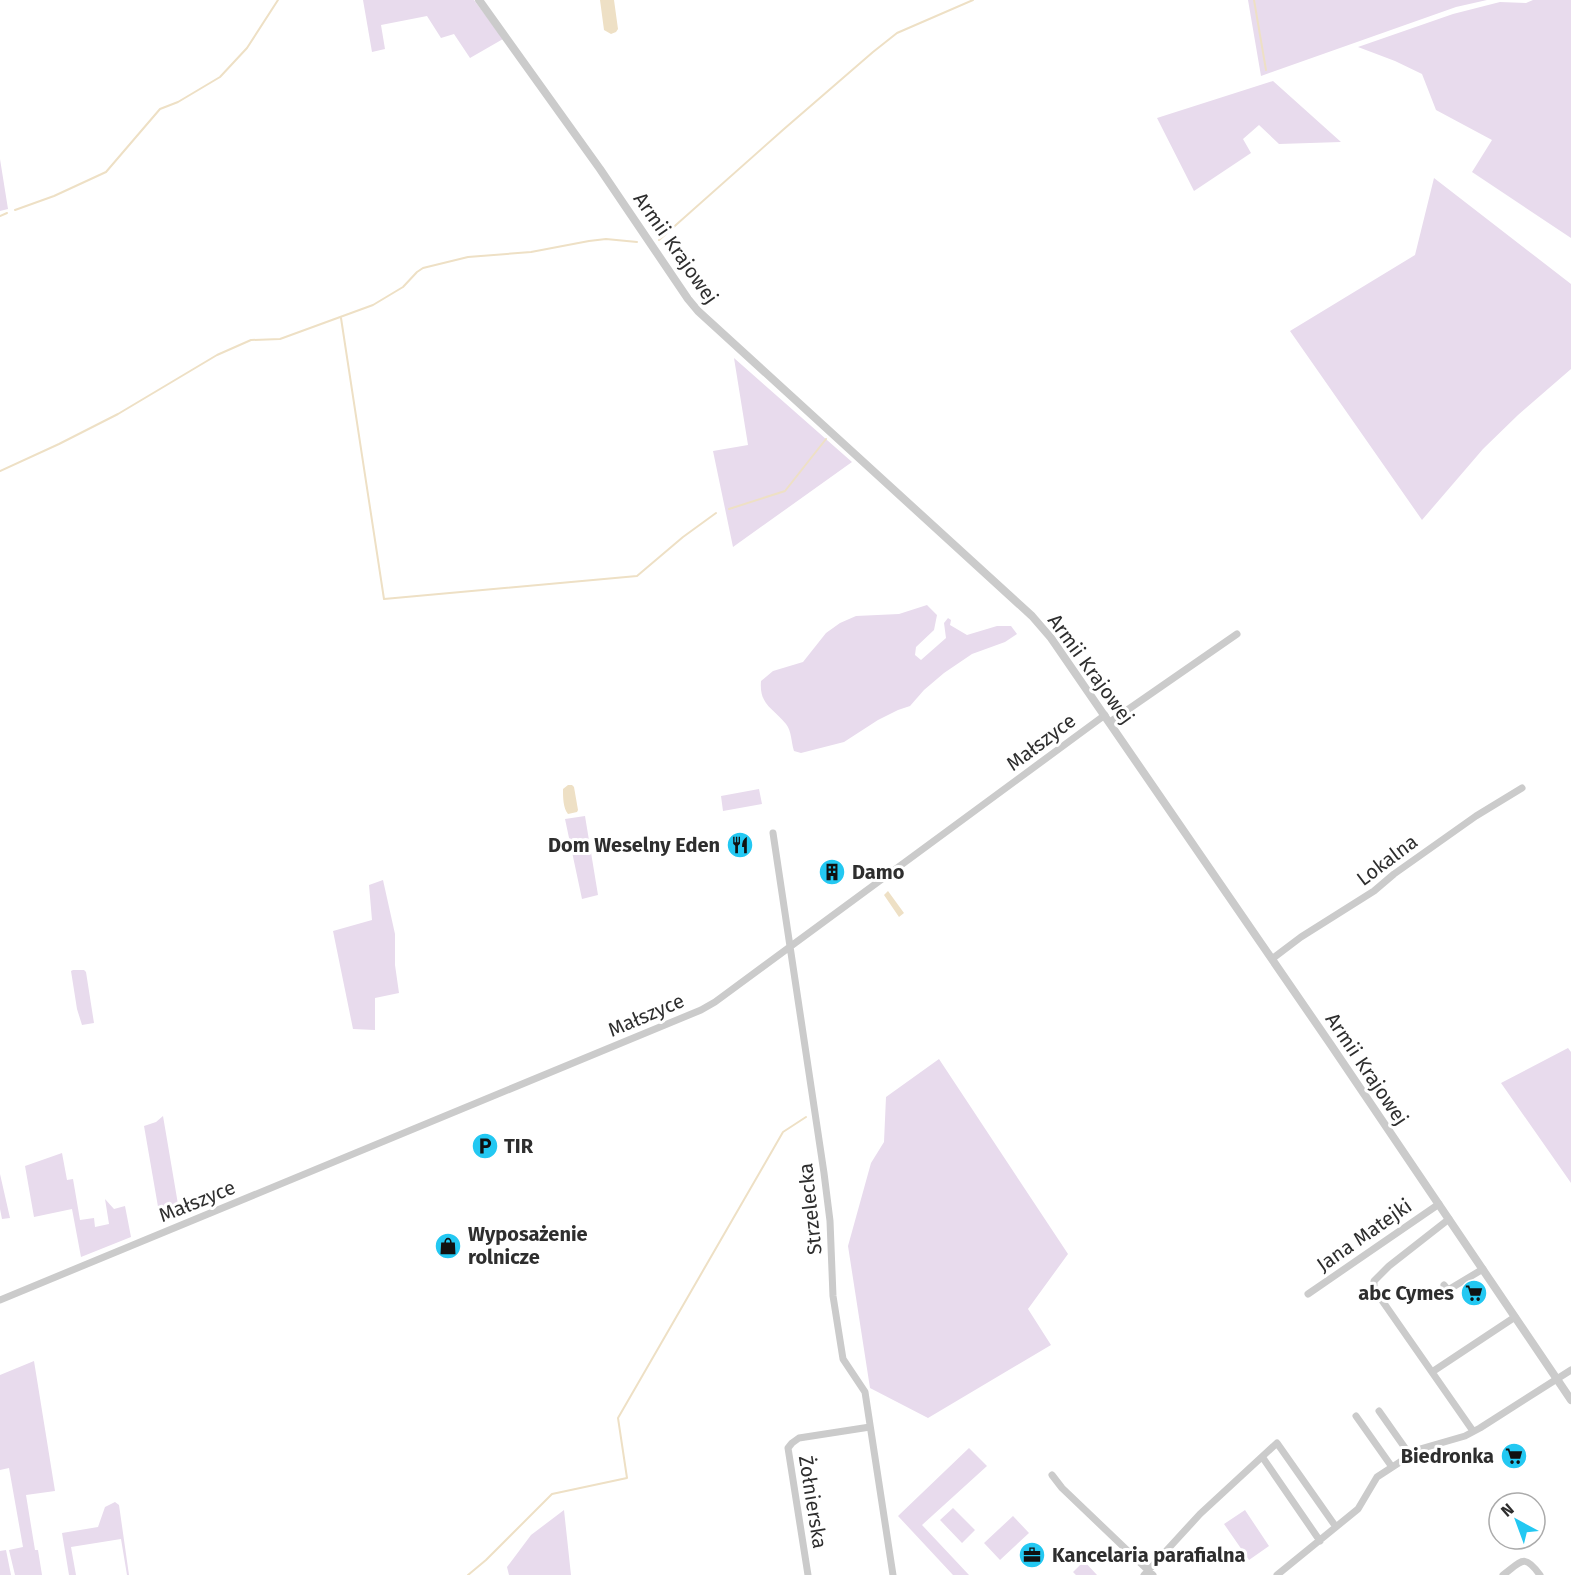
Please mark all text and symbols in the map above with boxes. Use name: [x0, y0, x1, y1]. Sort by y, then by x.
street label: Armii Krajowej: [629, 188, 723, 308]
street label: Armii Krajowej: [1043, 609, 1139, 729]
street label: Małszyce: [1002, 708, 1080, 776]
street label: Lokalna: [1352, 829, 1422, 891]
restaurant icon: Dom Weselny Eden: [725, 830, 755, 860]
place label: Dom Weselny Eden: [548, 833, 720, 857]
building icon: Damo: [817, 857, 847, 887]
place label: Damo: [852, 860, 905, 884]
street label: Małszyce: [604, 988, 688, 1042]
street label: Armii Krajowej: [1321, 1008, 1413, 1130]
parking icon: TIR: [470, 1131, 500, 1161]
place label: TIR: [504, 1134, 534, 1158]
street label: Strzelecka: [793, 1162, 827, 1256]
street label: Małszyce: [155, 1175, 239, 1227]
street label: Jana Matejki: [1312, 1193, 1416, 1277]
place label: Wyposażenie rolnicze: [468, 1222, 588, 1269]
shop icon: Wyposażenie rolnicze: [433, 1231, 463, 1261]
supermarket icon: abc Cymes: [1459, 1278, 1489, 1308]
place label: abc Cymes: [1358, 1281, 1454, 1305]
supermarket icon: Biedronka: [1499, 1441, 1529, 1471]
place label: Biedronka: [1401, 1444, 1494, 1468]
street label: Żołnierska: [794, 1454, 832, 1550]
north arrow: [1487, 1491, 1547, 1551]
text: N: [1497, 1499, 1518, 1521]
office icon: Kancelaria parafialna: [1017, 1540, 1047, 1570]
place label: Kancelaria parafialna: [1052, 1543, 1246, 1567]

